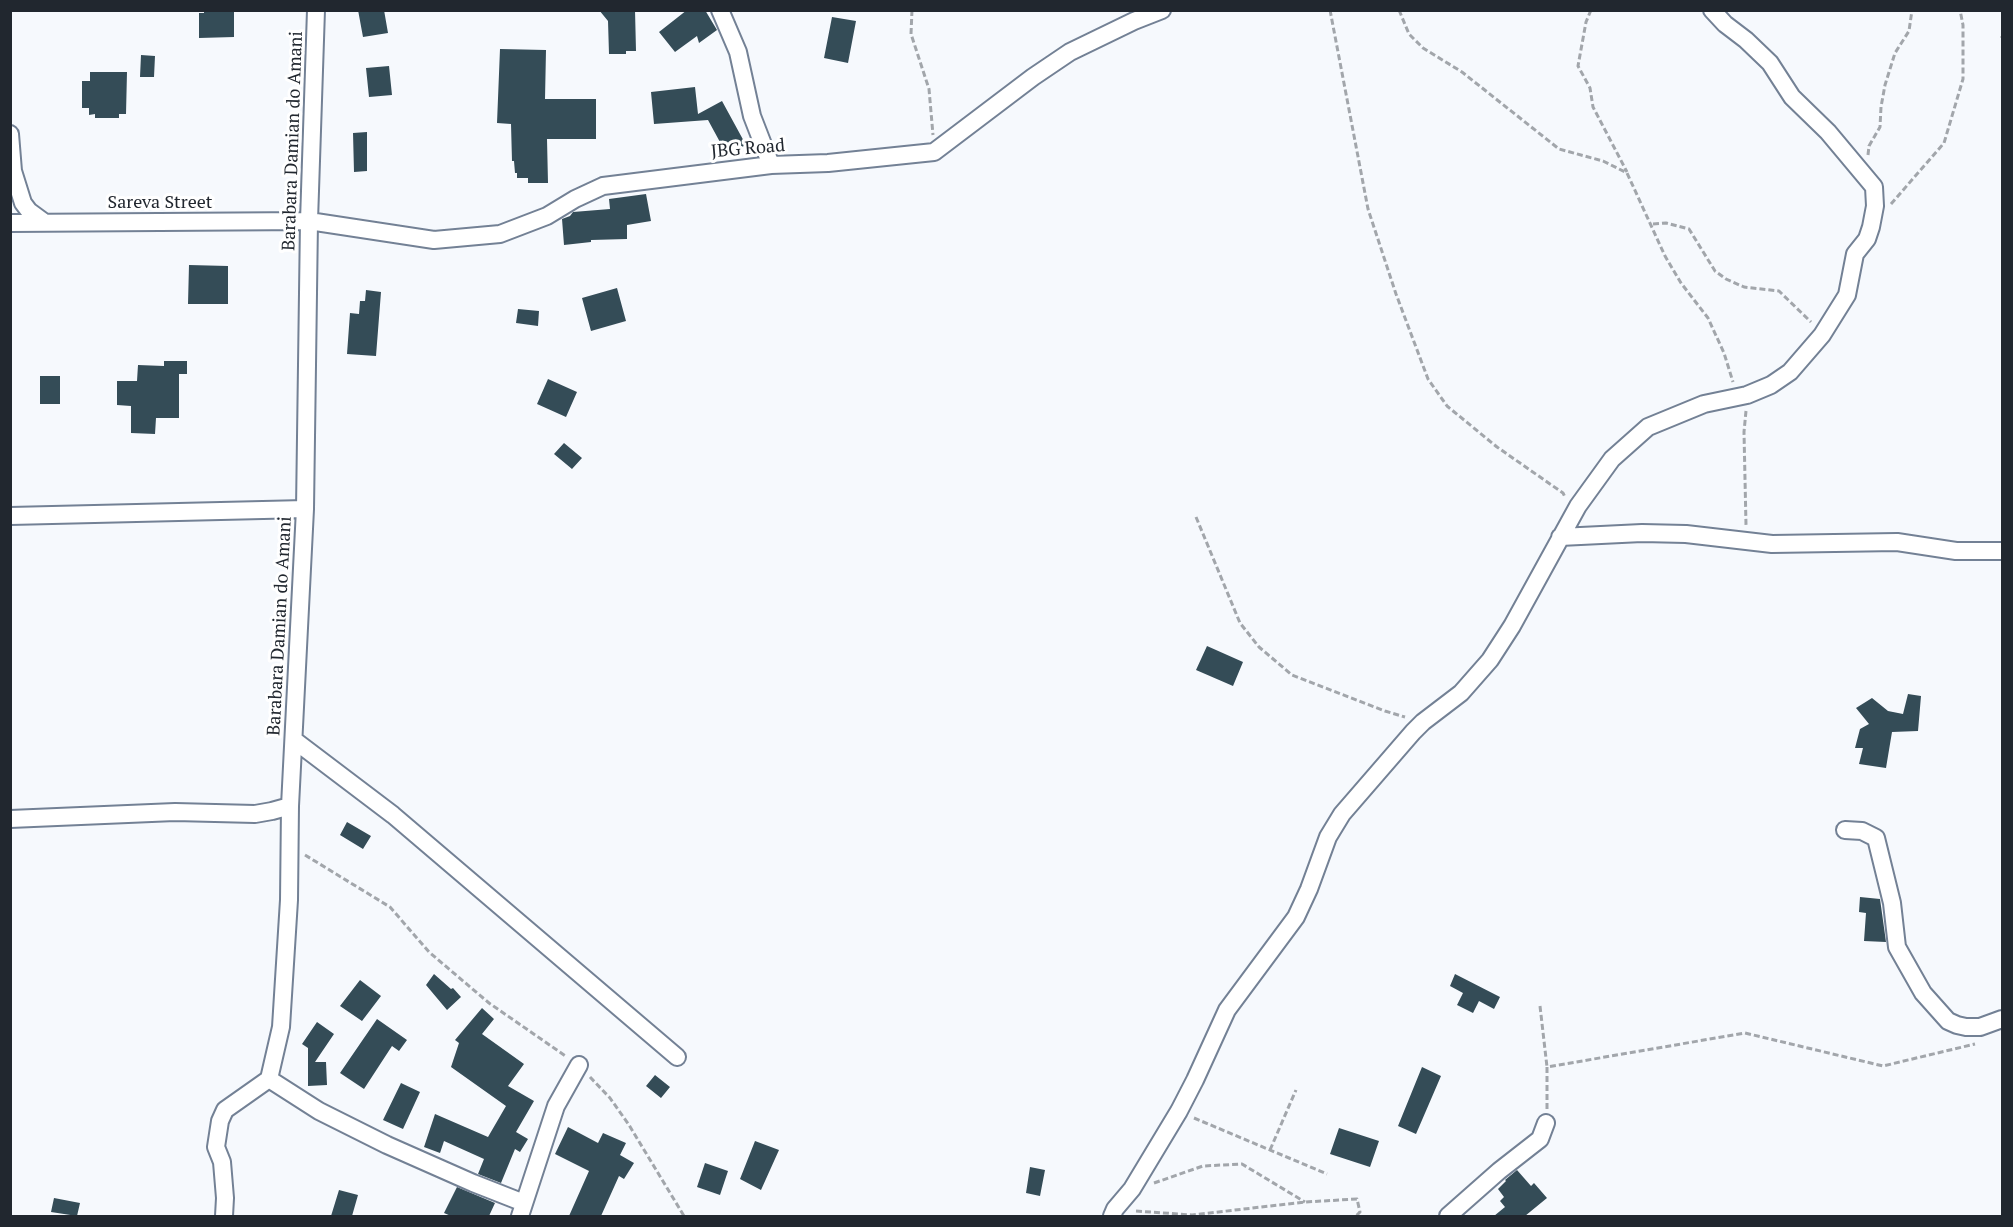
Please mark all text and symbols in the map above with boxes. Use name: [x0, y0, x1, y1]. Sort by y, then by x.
street label: Barabara Damian do Amani: [278, 31, 308, 251]
street label: JBG Road: [710, 135, 786, 163]
street label: Sareva Street: [108, 192, 212, 214]
street label: Barabara Damian do Amani: [263, 516, 297, 736]

